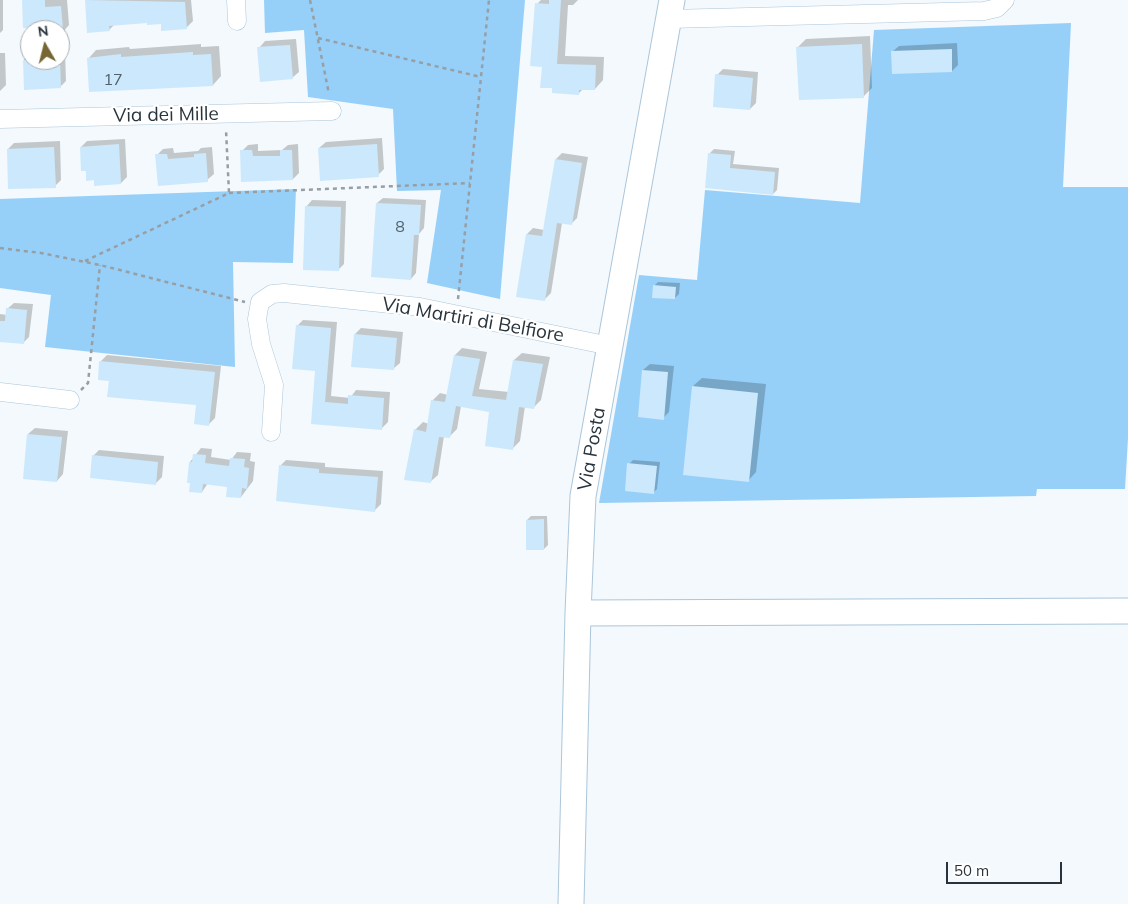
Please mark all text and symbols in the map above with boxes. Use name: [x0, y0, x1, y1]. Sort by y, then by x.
north arrow: [20, 20, 70, 70]
text: N: [37, 21, 50, 41]
house number: 17: [103, 70, 123, 90]
street label: Via dei Mille: [113, 103, 219, 127]
house number: 8: [395, 217, 405, 237]
street label: Via Martiri di Belfiore: [380, 293, 566, 347]
street label: Via Posta: [573, 406, 611, 492]
scale bar: [948, 852, 1064, 884]
text: 50 m: [954, 861, 989, 880]

